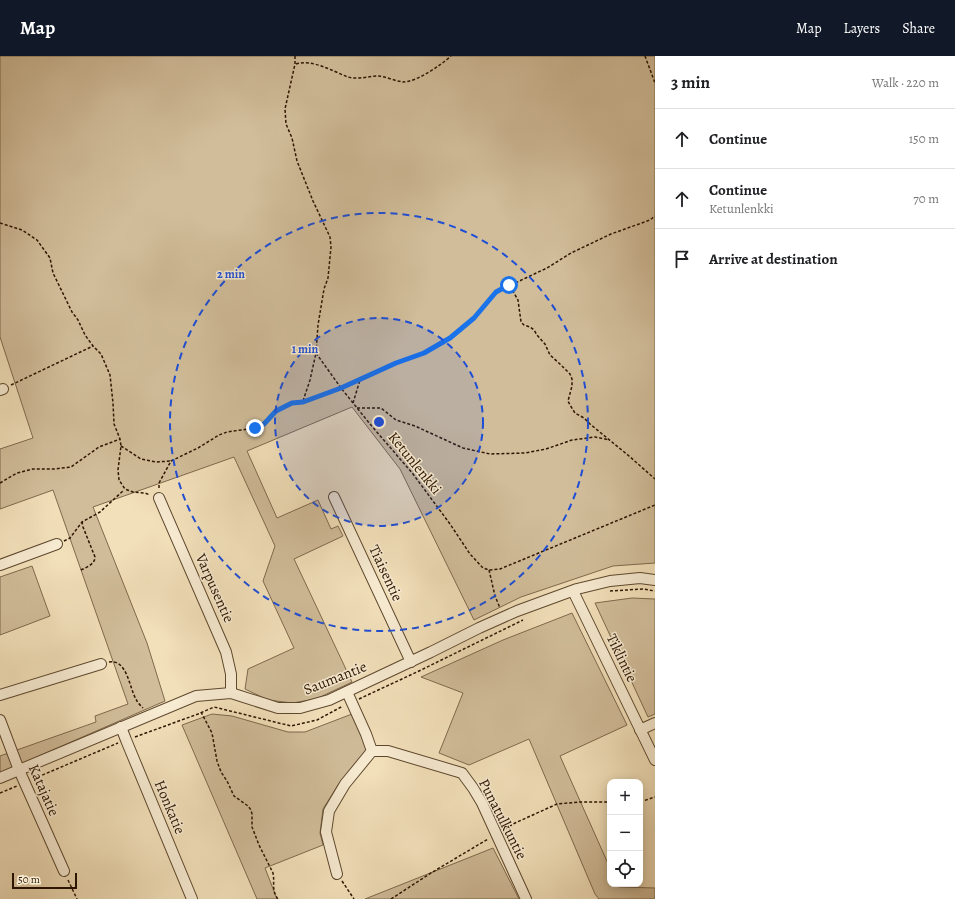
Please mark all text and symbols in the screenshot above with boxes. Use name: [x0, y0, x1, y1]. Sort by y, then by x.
text: Map: [20, 15, 55, 41]
text: Map: [796, 19, 822, 38]
text: Layers: [844, 19, 880, 38]
text: Share: [902, 19, 935, 38]
text: 3 min: [671, 71, 710, 94]
text: Walk · 220 m: [872, 74, 939, 91]
icon: ahead: [671, 128, 693, 150]
text: Continue: [709, 129, 767, 149]
text: 150 m: [909, 130, 939, 147]
text: Continue: [709, 180, 767, 200]
icon: ahead: [671, 188, 693, 210]
text: 70 m: [913, 190, 939, 207]
text: Ketunlenkki: [709, 200, 774, 217]
icon: arrive: [671, 248, 693, 270]
text: Arrive at destination: [709, 249, 838, 269]
text: 2 min: [217, 266, 245, 282]
route start: [500, 276, 518, 294]
text: 1 min: [292, 341, 319, 357]
centre of rings: [372, 415, 386, 429]
route end: [246, 419, 264, 437]
street label: Ketunlenkki: [384, 428, 446, 498]
street label: Tiaisentie: [364, 542, 408, 605]
street label: Varpusentie: [190, 549, 239, 626]
street label: Tiklintie: [602, 631, 642, 686]
street label: Saumantie: [300, 656, 370, 700]
street label: Katajatie: [24, 761, 64, 819]
street label: Punatulkuntie: [474, 775, 532, 863]
street label: Honkatie: [150, 777, 190, 837]
map controls: [607, 779, 643, 887]
button: +: [607, 779, 643, 815]
button: −: [607, 815, 643, 851]
button: locate: [607, 851, 643, 887]
scale bar: [12, 871, 77, 890]
text: 50 m: [18, 872, 40, 887]

